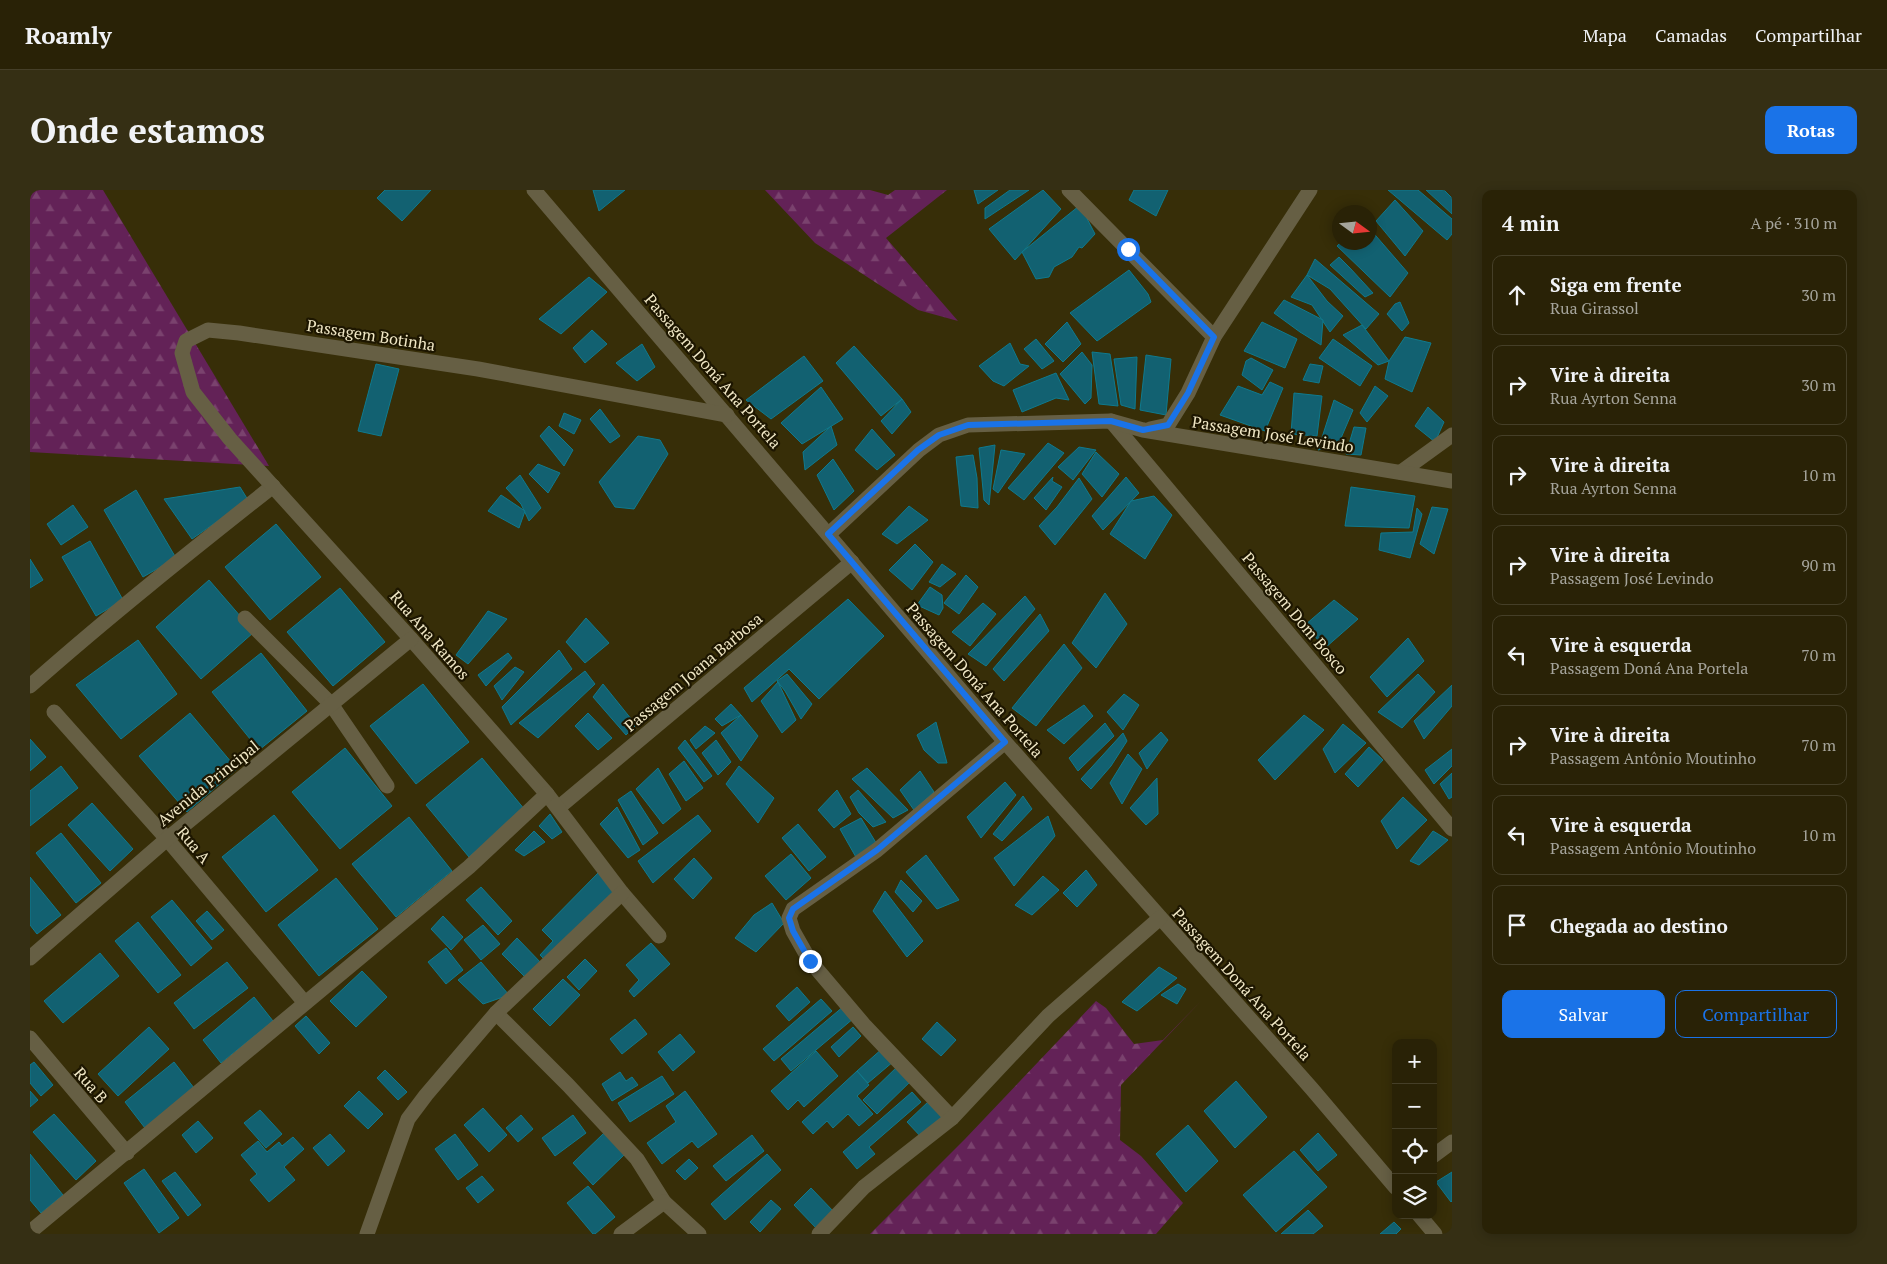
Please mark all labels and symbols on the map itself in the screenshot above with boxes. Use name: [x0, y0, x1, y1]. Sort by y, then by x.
north arrow: [1332, 205, 1377, 250]
route start: [1117, 238, 1140, 261]
street label: Passagem Doná Ana Portela: [640, 289, 786, 453]
street label: Passagem Botinha: [305, 314, 437, 356]
street label: Passagem José Levindo: [1190, 410, 1356, 458]
street label: Passagem Dom Bosco: [1237, 547, 1353, 679]
street label: Rua Ana Ramos: [385, 586, 475, 684]
street label: Passagem Doná Ana Portela: [902, 598, 1048, 762]
street label: Passagem Joana Barbosa: [619, 608, 767, 736]
street label: Avenida Principal: [152, 735, 264, 831]
street label: Rua A: [172, 822, 216, 868]
street label: Passagem Doná Ana Portela: [1167, 903, 1317, 1065]
route end: [799, 950, 822, 973]
street label: Rua B: [69, 1062, 113, 1108]

